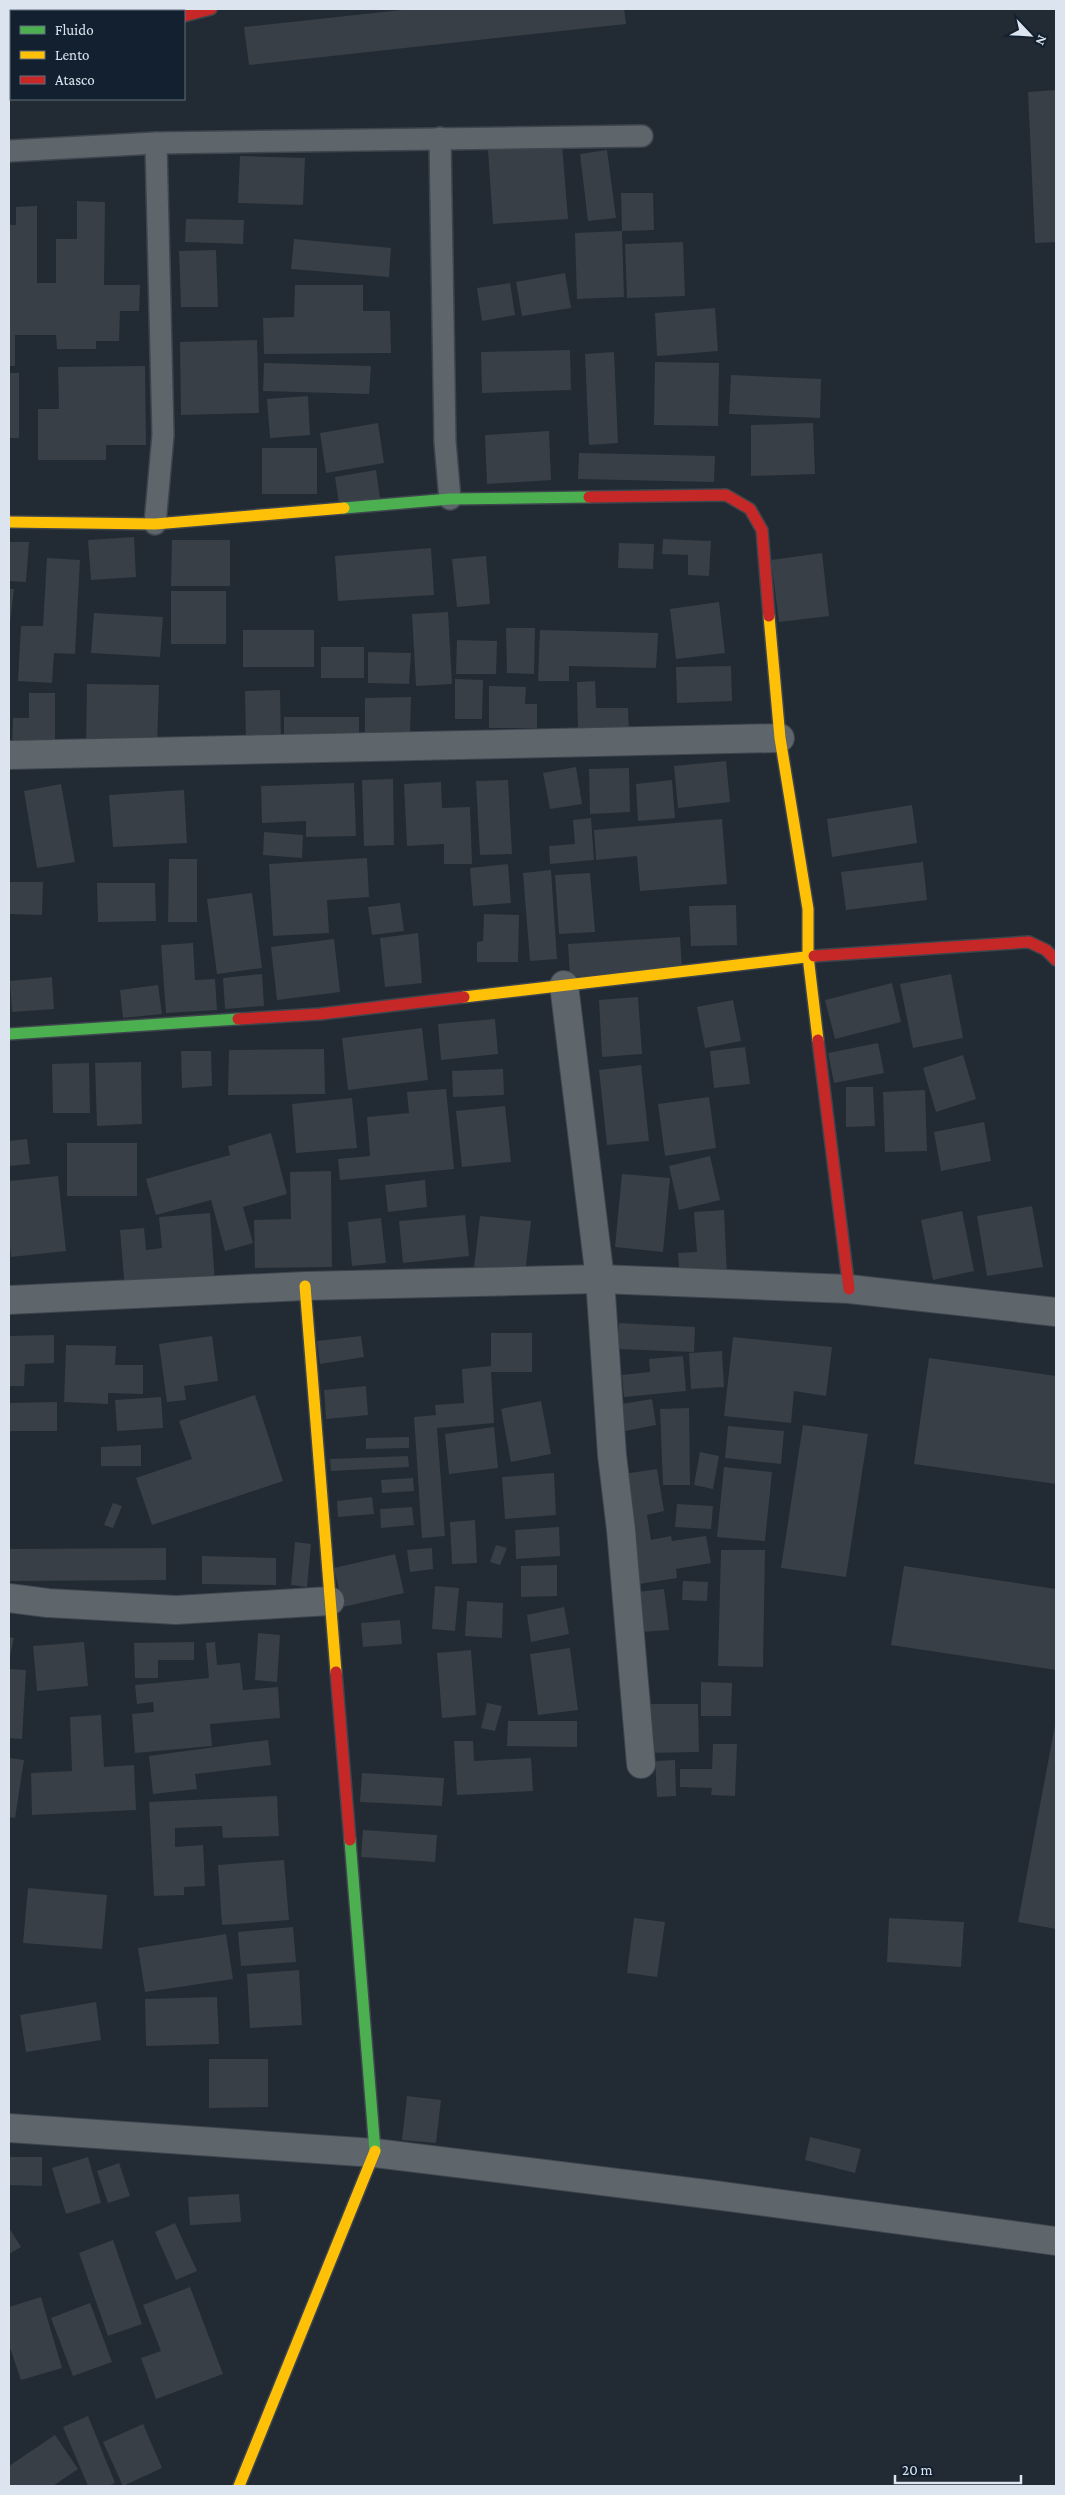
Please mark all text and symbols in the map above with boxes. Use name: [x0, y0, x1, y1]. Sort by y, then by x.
legend: [10, 10, 185, 100]
north arrow: [1005, 10, 1055, 60]
text: Fluido: [55, 22, 94, 38]
text: N: [1032, 33, 1051, 49]
text: Lento: [55, 47, 89, 63]
text: Atasco: [55, 72, 95, 88]
scale bar: [895, 2452, 1021, 2484]
text: 20 m: [902, 2462, 933, 2478]

